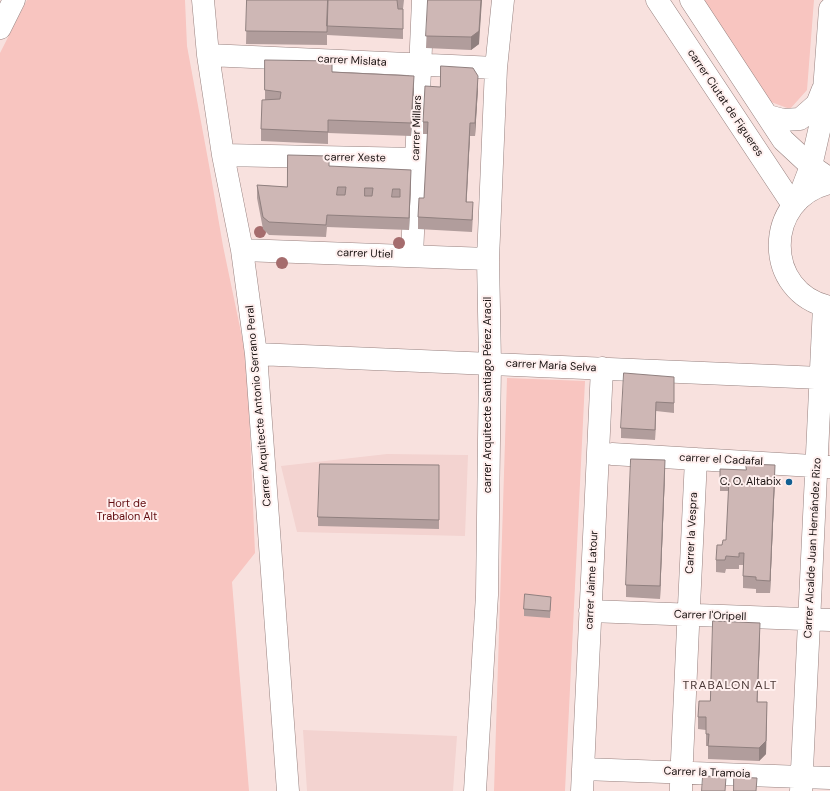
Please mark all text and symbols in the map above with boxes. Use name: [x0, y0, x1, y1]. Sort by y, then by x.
street label: carrer Ciutat de Figueres: [684, 47, 766, 159]
street label: carrer Mislata: [317, 53, 387, 69]
street label: carrer Millars: [409, 95, 425, 161]
street label: carrer Xeste: [324, 151, 386, 165]
street label: carrer Utiel: [337, 246, 393, 262]
street label: carrer Arquitecte Santiago Pérez Aracil: [481, 297, 495, 493]
street label: Carrer Arquitecte Antonio Serrano Peral: [244, 305, 274, 507]
street label: carrer Maria Selva: [505, 357, 597, 375]
street label: carrer el Cadafal: [679, 451, 763, 469]
street label: Carrer Alcalde Juan Hernández Rizo: [802, 457, 824, 639]
place label: C. O. Altabix: [720, 475, 781, 489]
marker: C. O. Altabix: [784, 477, 794, 487]
street label: Carrer la Vespra: [683, 492, 701, 574]
park label: Hort de Trabalon Alt: [97, 497, 157, 523]
street label: carrer Jaime Latour: [583, 530, 601, 630]
street label: Carrer l'Oripell: [674, 608, 746, 624]
district label: TRABALON ALT: [683, 679, 777, 693]
street label: Carrer la Tramoia: [663, 765, 751, 781]

